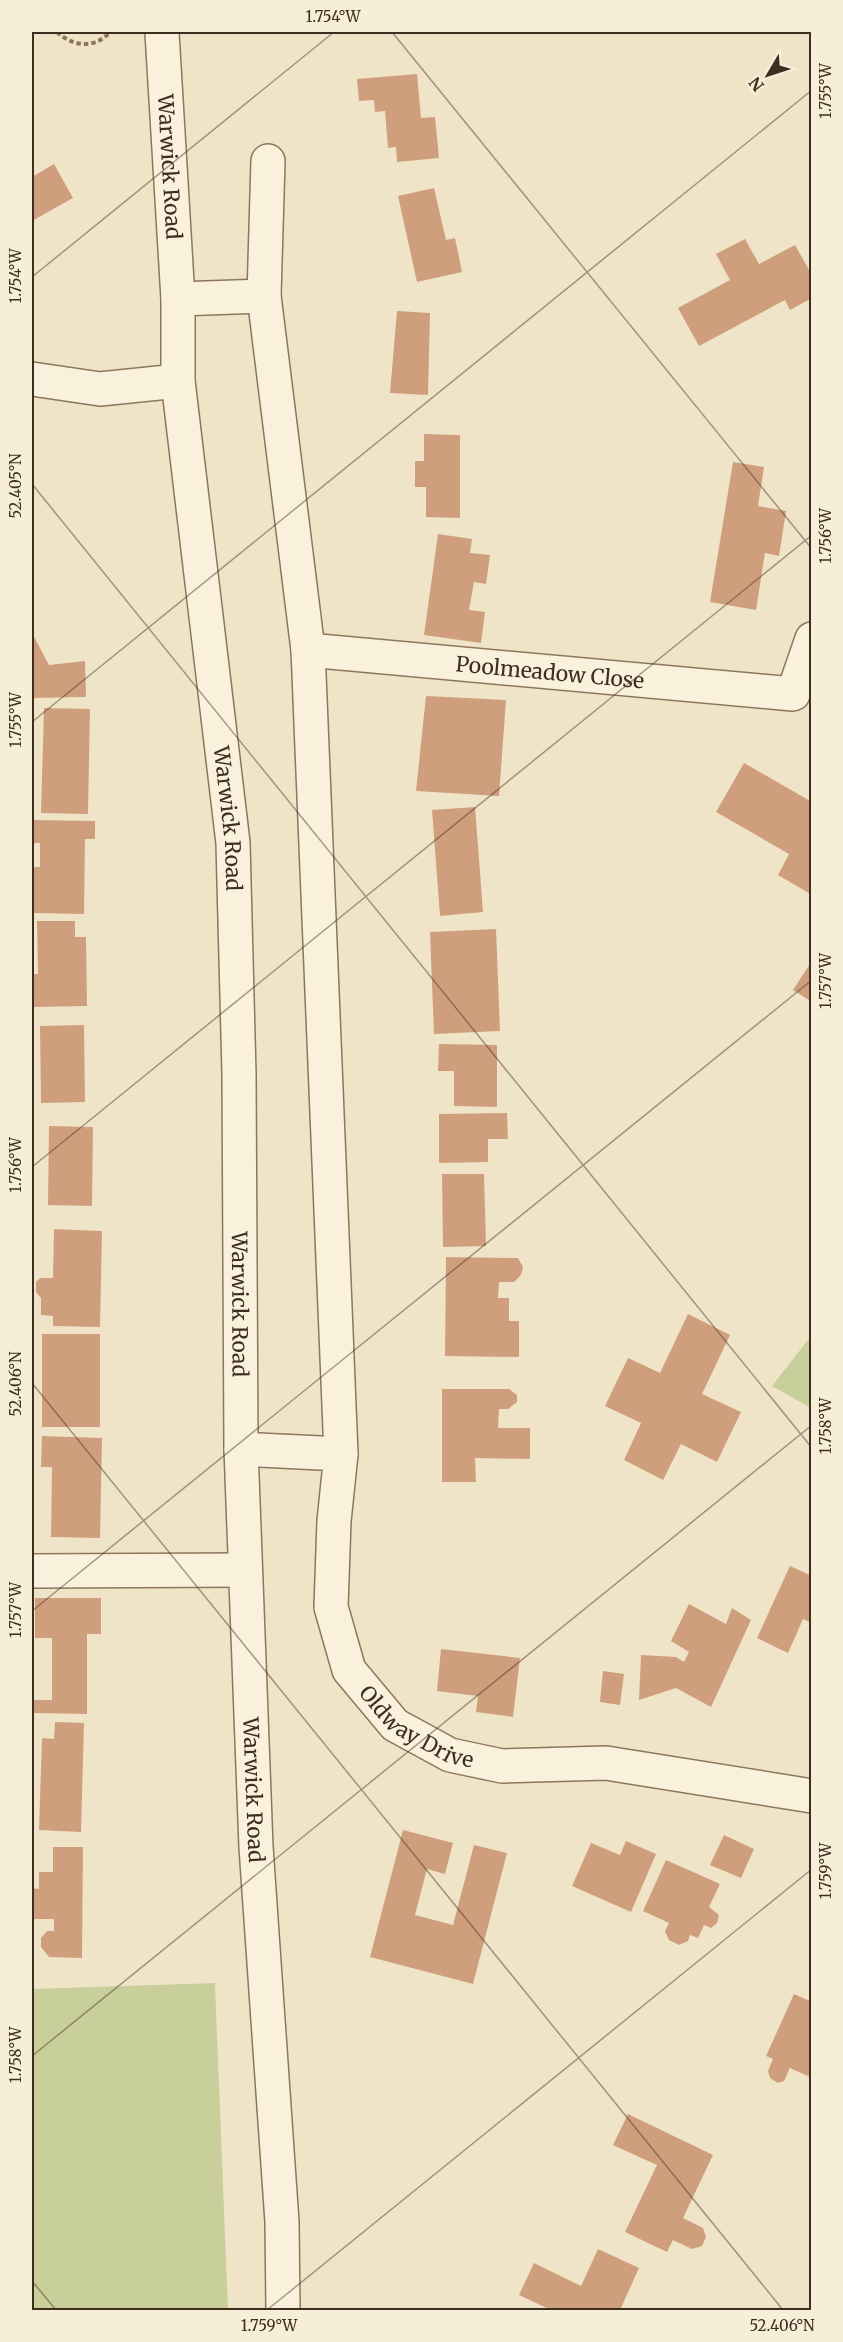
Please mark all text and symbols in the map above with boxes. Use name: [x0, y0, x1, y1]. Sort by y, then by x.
text: 1.754°W: [305, 7, 362, 26]
north arrow: [738, 45, 798, 105]
text: 1.755°W: [816, 62, 835, 119]
text: N: [744, 73, 768, 96]
street label: Warwick Road: [152, 92, 188, 241]
text: 1.754°W: [6, 247, 25, 304]
text: 52.405°N: [6, 453, 25, 519]
text: 1.756°W: [816, 507, 835, 564]
street label: Poolmeadow Close: [455, 650, 646, 694]
text: 1.755°W: [6, 691, 25, 748]
street label: Warwick Road: [208, 744, 248, 892]
text: 1.757°W: [816, 952, 835, 1009]
text: 1.756°W: [6, 1136, 25, 1193]
street label: Warwick Road: [226, 1230, 254, 1377]
text: 52.406°N: [6, 1351, 25, 1417]
text: 1.758°W: [816, 1397, 835, 1454]
text: 1.757°W: [6, 1581, 25, 1638]
street label: Oldway Drive: [354, 1680, 476, 1773]
street label: Warwick Road: [238, 1716, 271, 1864]
text: 1.759°W: [816, 1842, 835, 1899]
text: 1.758°W: [6, 2026, 25, 2083]
text: 1.759°W: [241, 2316, 298, 2335]
text: 52.406°N: [749, 2316, 815, 2335]

